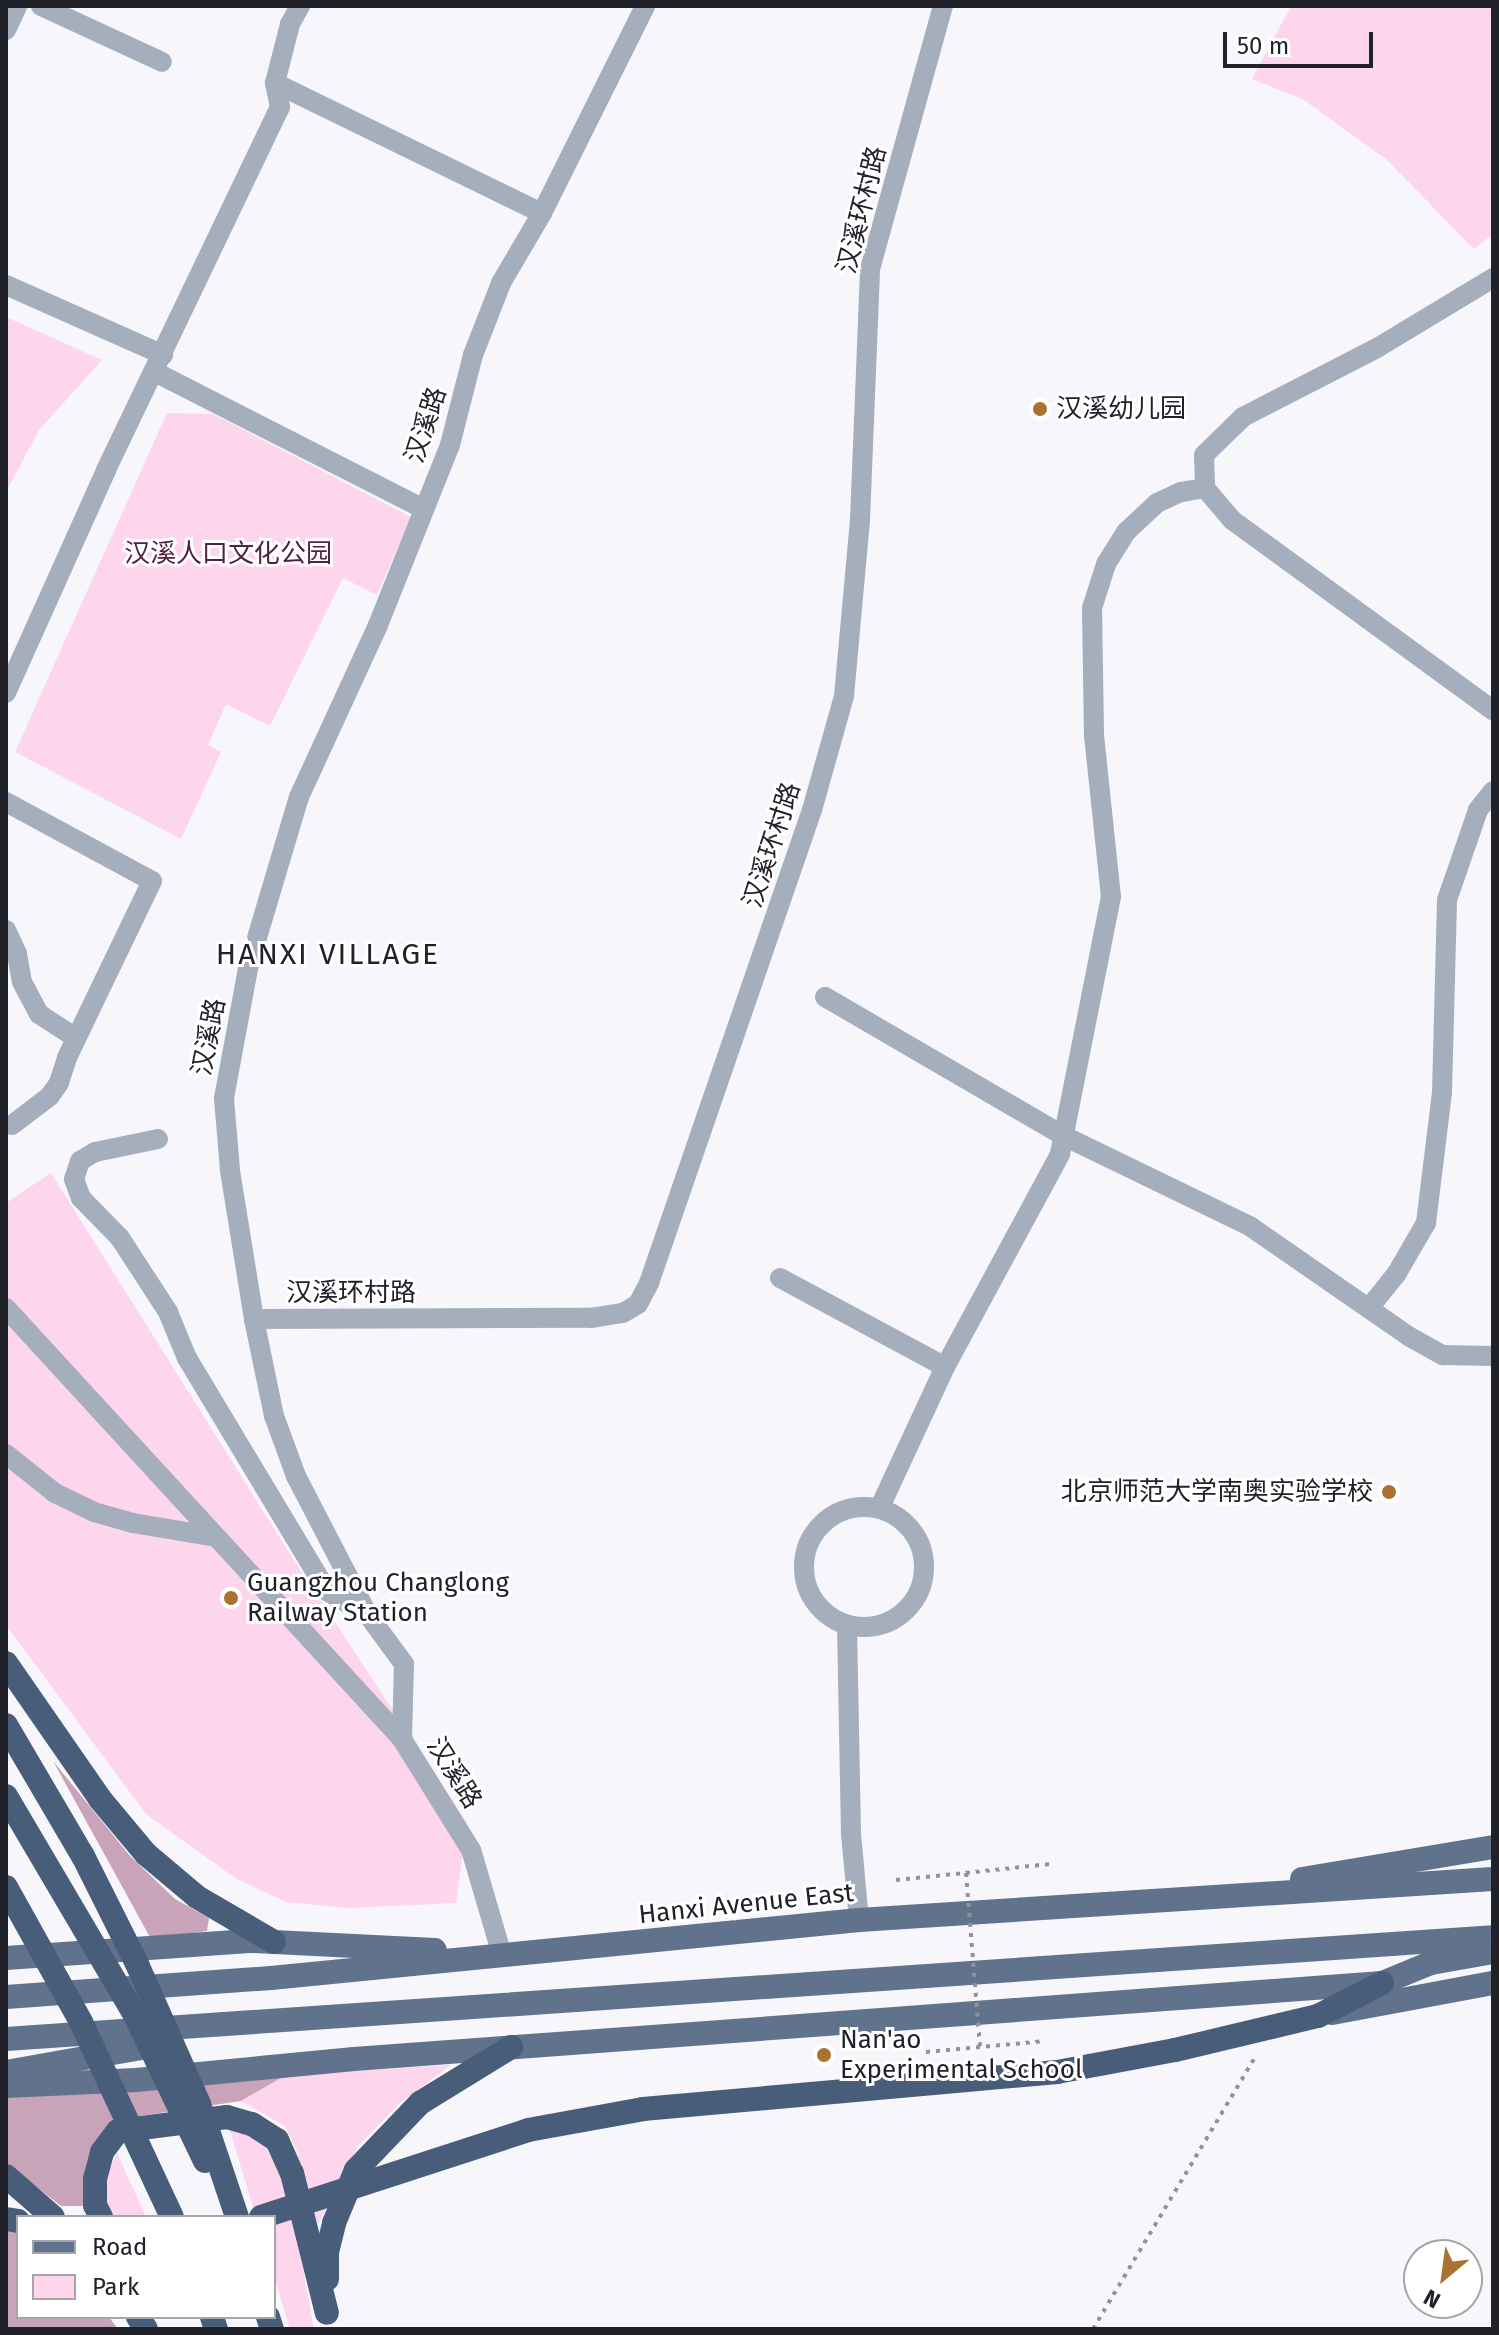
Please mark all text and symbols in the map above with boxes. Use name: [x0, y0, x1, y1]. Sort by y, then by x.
scale bar: [1227, 16, 1377, 66]
text: 50 m: [1237, 32, 1289, 60]
street label: 汉溪环村路: [831, 143, 893, 277]
street label: 汉溪路: [399, 383, 453, 467]
place label: 汉溪幼儿园: [1056, 393, 1186, 425]
marker: 汉溪幼儿园: [1031, 400, 1049, 418]
park label: 汉溪人口文化公园: [124, 538, 332, 570]
street label: 汉溪环村路: [737, 778, 807, 912]
district label: HANXI VILLAGE: [216, 936, 440, 972]
street label: 汉溪路: [186, 996, 232, 1078]
street label: 汉溪环村路: [286, 1277, 416, 1309]
place label: 北京师范大学南奥实验学校: [1061, 1476, 1373, 1508]
marker: 北京师范大学南奥实验学校: [1380, 1483, 1398, 1501]
place label: Guangzhou Changlong Railway Station: [247, 1567, 509, 1628]
marker: Guangzhou Changlong Railway Station: [222, 1589, 240, 1607]
street label: 汉溪路: [420, 1732, 488, 1814]
street label: Hanxi Avenue East: [637, 1877, 855, 1931]
place label: Nan'ao Experimental School: [840, 2024, 1083, 2086]
marker: Nan'ao Experimental School: [815, 2046, 833, 2064]
legend: [16, 2215, 276, 2319]
text: Road: [92, 2233, 147, 2261]
north arrow: [1403, 2239, 1483, 2319]
text: Park: [92, 2273, 139, 2301]
text: N: [1419, 2283, 1445, 2314]

